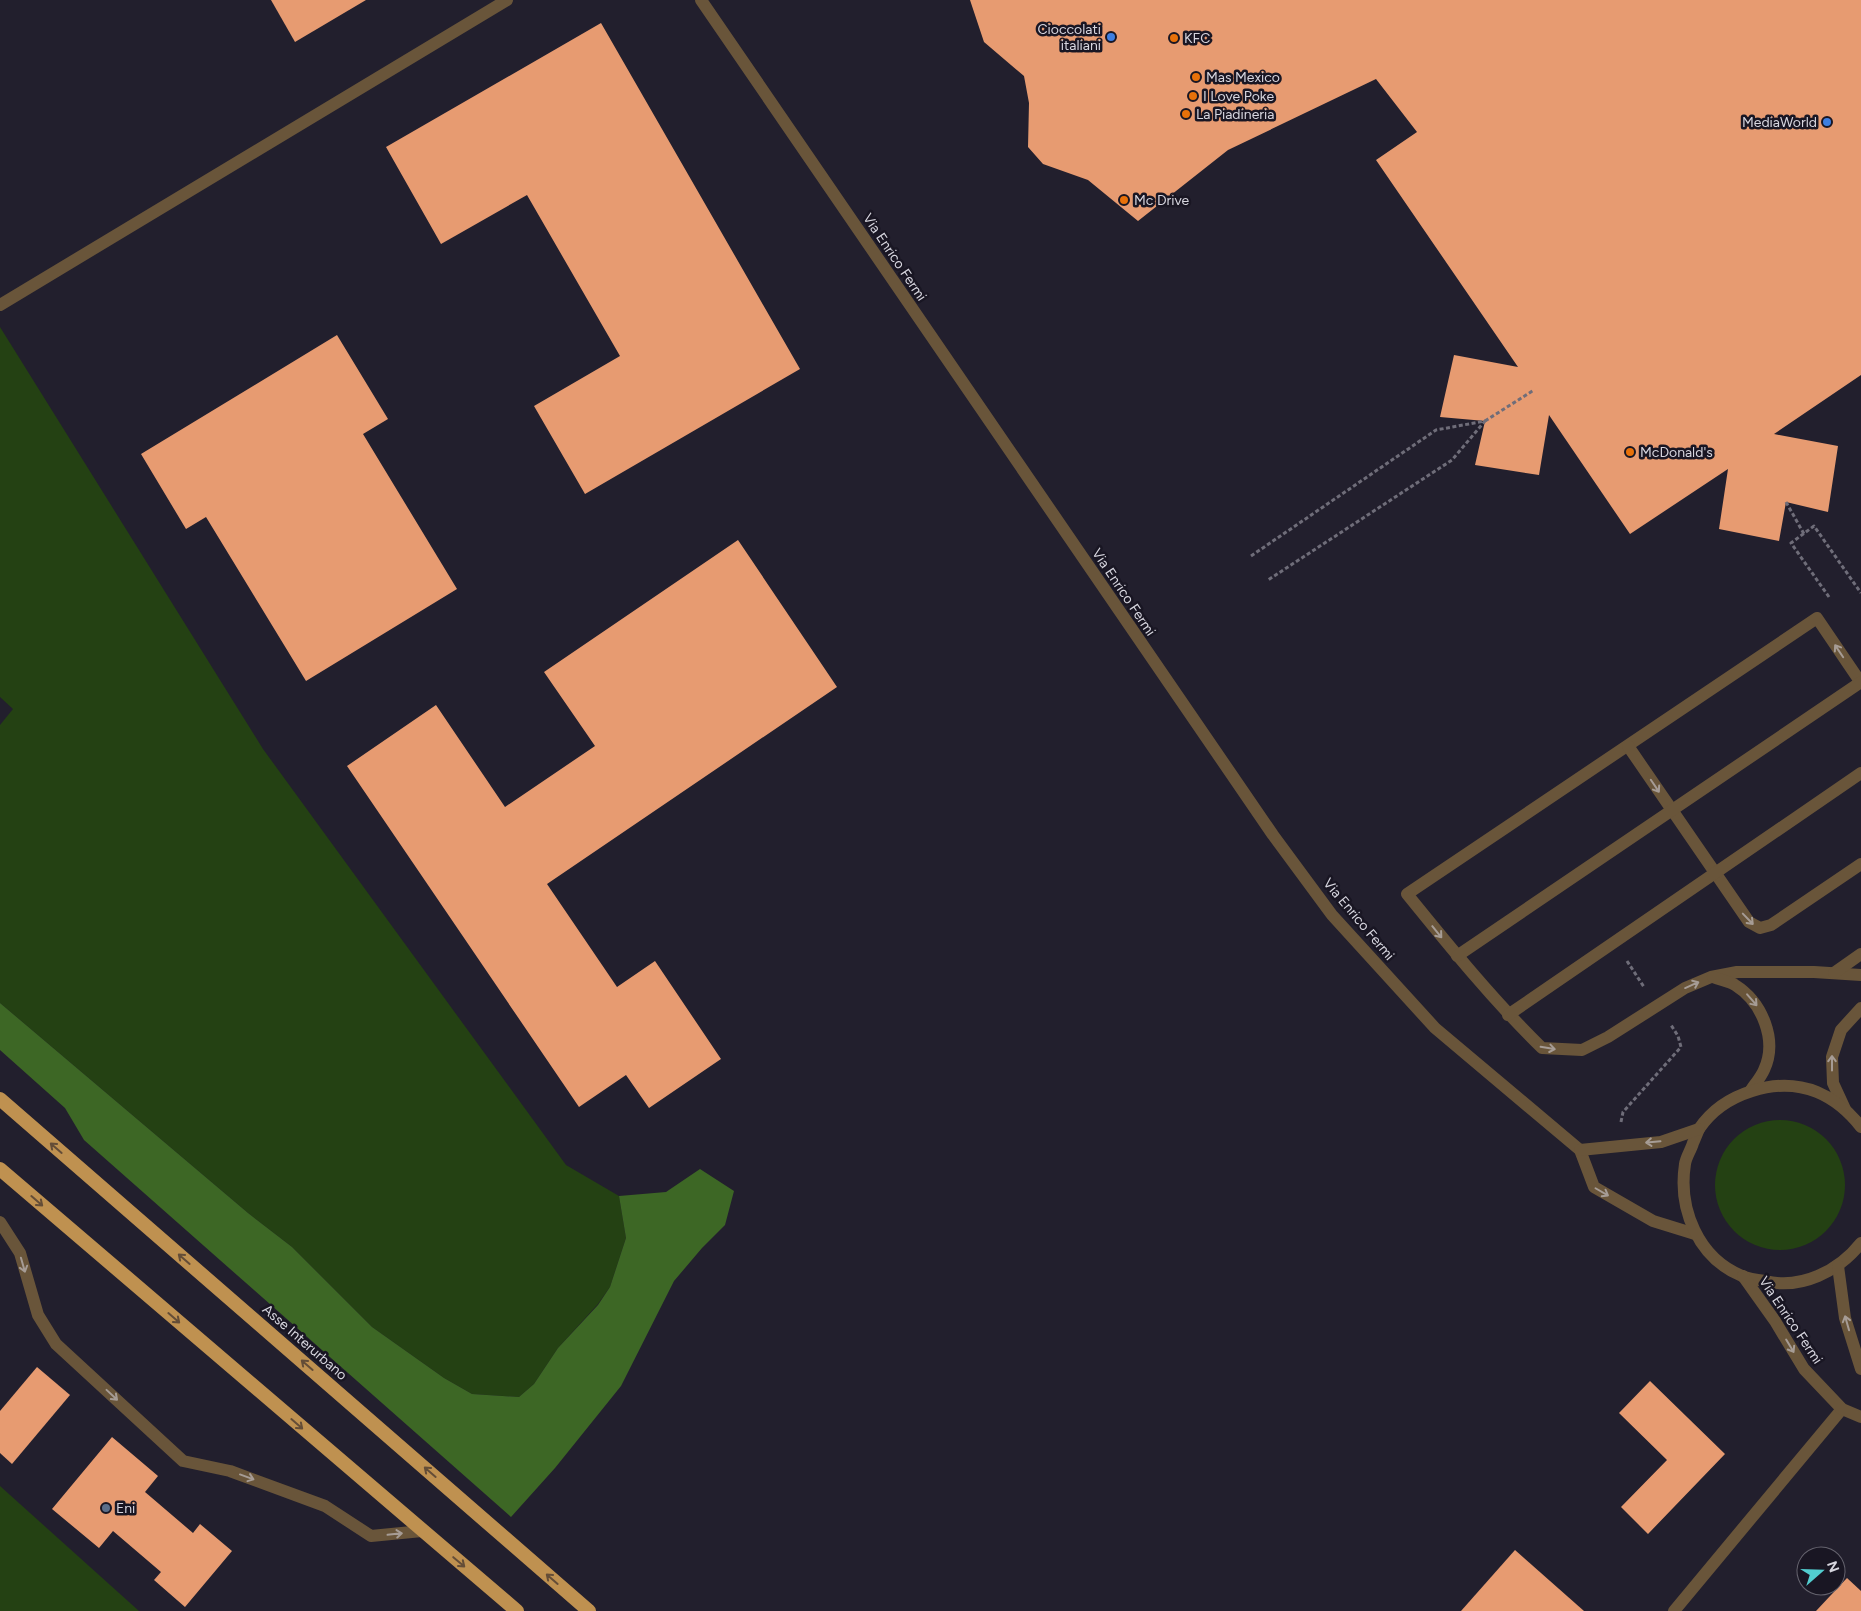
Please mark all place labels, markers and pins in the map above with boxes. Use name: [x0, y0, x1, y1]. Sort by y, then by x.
place label: Cioccolati italiani: [1038, 21, 1101, 54]
place label: KFC: [1184, 30, 1210, 47]
marker: Cioccolati italiani: [1105, 31, 1117, 43]
marker: KFC: [1168, 32, 1180, 44]
place label: Mas Mexico: [1206, 69, 1280, 86]
marker: Mas Mexico: [1190, 71, 1202, 83]
place label: I Love Poke: [1203, 88, 1274, 105]
marker: I Love Poke: [1187, 90, 1199, 102]
place label: La Piadineria: [1196, 106, 1274, 123]
marker: La Piadineria: [1180, 108, 1192, 120]
place label: MediaWorld: [1742, 114, 1817, 131]
marker: MediaWorld: [1821, 116, 1833, 128]
place label: Mc Drive: [1134, 192, 1190, 209]
marker: Mc Drive: [1118, 194, 1130, 206]
place label: McDonald's: [1640, 444, 1713, 461]
marker: McDonald's: [1624, 446, 1636, 458]
place label: Eni: [116, 1500, 135, 1517]
marker: Eni: [100, 1502, 112, 1514]

